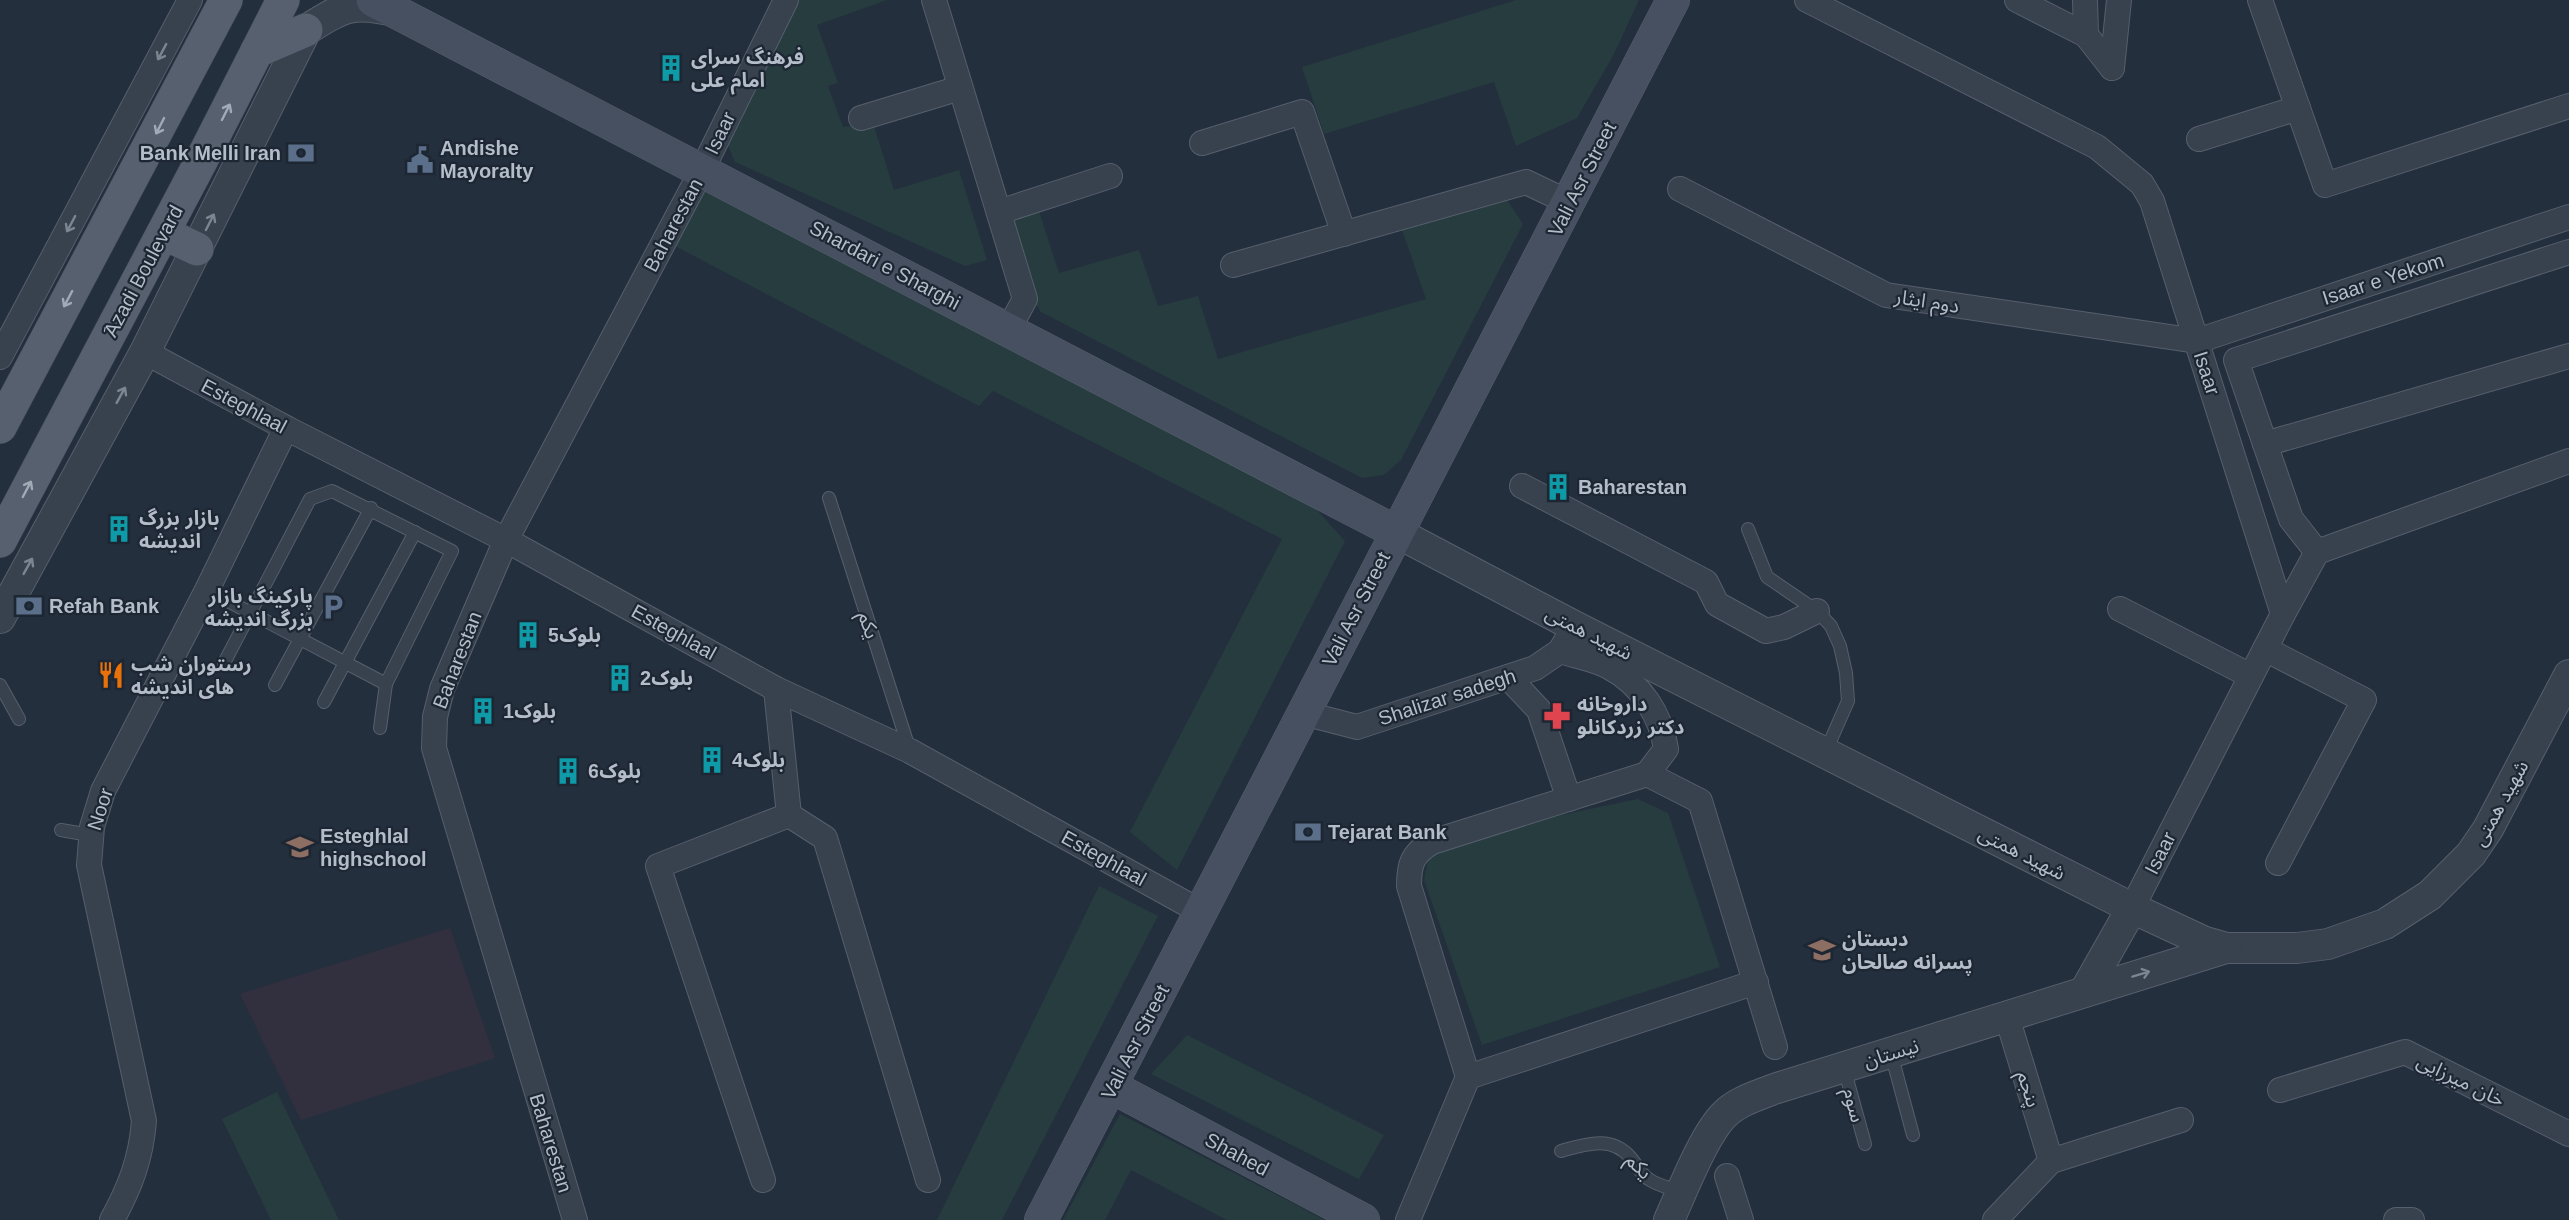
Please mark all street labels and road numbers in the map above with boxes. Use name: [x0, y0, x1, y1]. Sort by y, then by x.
street label: Isaar: [700, 108, 740, 158]
street label: Vali Asr Street: [1544, 118, 1620, 240]
street label: Baharestan: [639, 175, 707, 275]
street label: َAzadi Boulevard: [99, 202, 187, 340]
street label: Shardari e Sharghi: [806, 216, 964, 314]
street label: Isaar e Yekom: [2319, 249, 2447, 309]
street label: دوم ایثار: [1892, 285, 1961, 321]
street label: Isaar: [2190, 348, 2224, 398]
street label: Esteghlaal: [198, 374, 290, 438]
street label: Vali Asr Street: [1318, 548, 1394, 670]
street label: Esteghlaal: [628, 600, 720, 664]
street label: شهید همتی: [1541, 602, 1636, 665]
street label: Baharestan: [428, 608, 486, 712]
street label: یکم: [851, 609, 884, 643]
street label: Shalizar sadegh: [1375, 664, 1519, 730]
street label: شهید همتی: [2467, 756, 2533, 850]
street label: Noor: [83, 785, 117, 833]
street label: شهید همتی: [1974, 822, 2069, 885]
street label: Esteghlaal: [1058, 826, 1150, 890]
street label: Isaar: [2140, 828, 2180, 878]
street label: Vali Asr Street: [1097, 981, 1173, 1103]
street label: نيستان: [1861, 1034, 1922, 1073]
street label: خان میرزایی: [2413, 1049, 2509, 1112]
street label: پنجم: [2009, 1068, 2045, 1111]
street label: سوم: [1835, 1085, 1869, 1126]
street label: Baharestan: [526, 1091, 576, 1195]
street label: Shahed: [1201, 1128, 1273, 1180]
street label: یکم: [1619, 1149, 1656, 1186]

